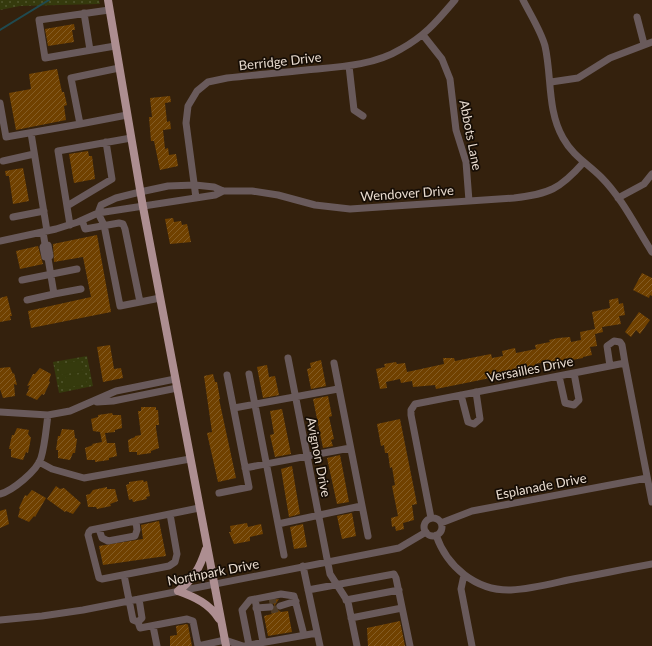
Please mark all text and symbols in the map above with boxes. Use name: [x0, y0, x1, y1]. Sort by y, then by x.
street label: Berridge Drive: [238, 49, 322, 73]
street label: Abbots Lane: [456, 98, 486, 172]
street label: Wendover Drive: [360, 182, 454, 204]
street label: Versailles Drive: [486, 353, 575, 385]
street label: Avignon Drive: [303, 416, 335, 498]
street label: Esplanade Drive: [494, 469, 588, 503]
street label: Northpark Drive: [166, 555, 260, 589]

